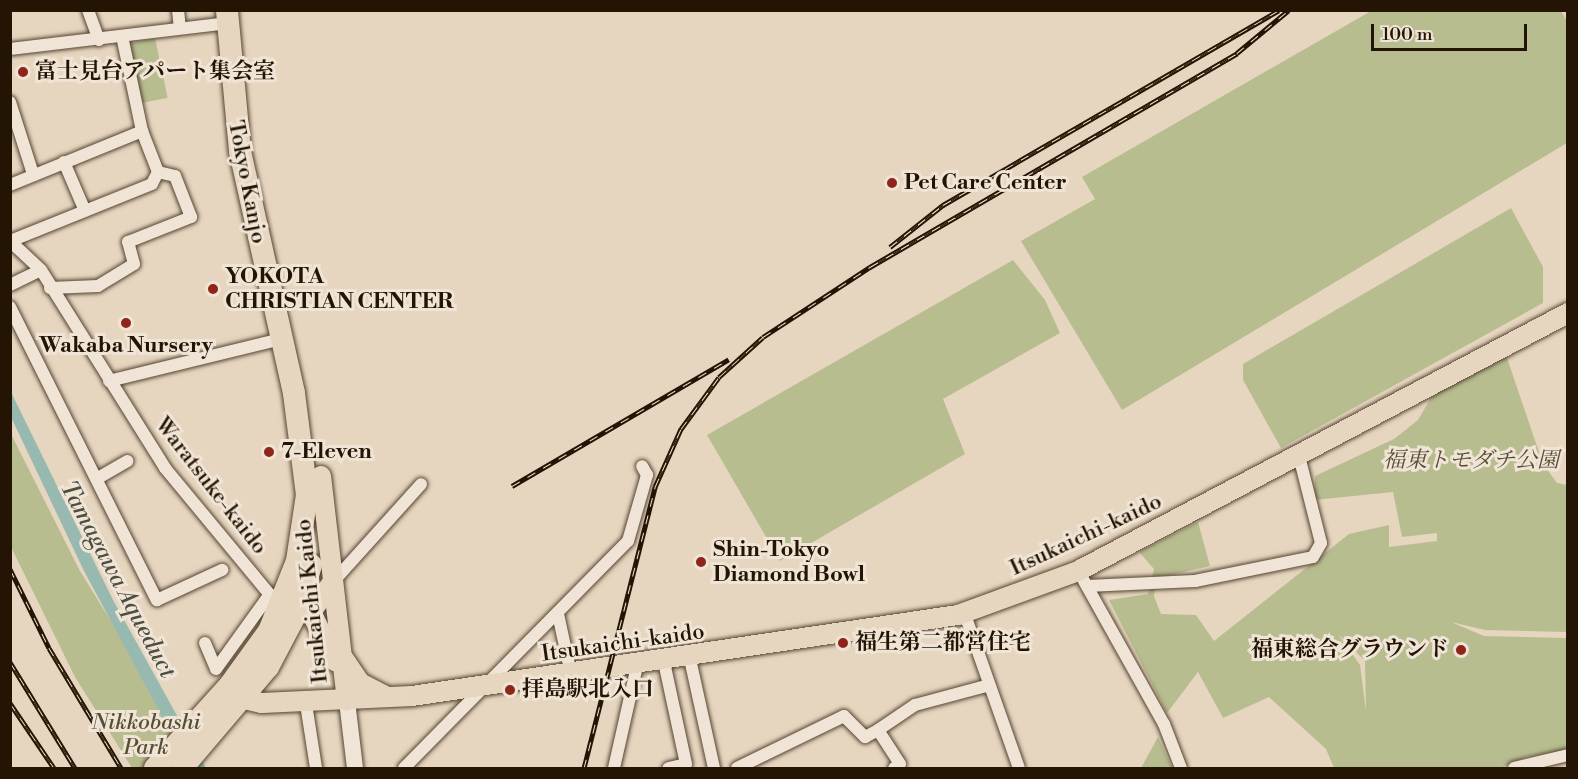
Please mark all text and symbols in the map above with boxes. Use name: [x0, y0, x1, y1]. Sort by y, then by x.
scale bar: [1374, 12, 1530, 50]
text: 100 m: [1382, 23, 1433, 46]
place label: 富士見台アパート集会室: [35, 59, 277, 85]
marker: 富士見台アパート集会室: [16, 65, 30, 79]
street label: Tokyo Kanjo: [222, 118, 272, 246]
place label: Pet Care Center: [904, 170, 1067, 196]
marker: Pet Care Center: [885, 176, 899, 190]
place label: YOKOTA CHRISTIAN CENTER: [225, 263, 453, 314]
marker: YOKOTA CHRISTIAN CENTER: [206, 282, 220, 296]
marker: Wakaba Nursery: [119, 316, 133, 330]
place label: Wakaba Nursery: [39, 333, 213, 359]
street label: Waratsuke-kaido: [149, 412, 273, 560]
place label: 7-Eleven: [281, 439, 372, 465]
marker: 7-Eleven: [262, 445, 276, 459]
park label: 福東トモダチ公園: [1383, 448, 1559, 474]
water label: Tamagawa Aqueduct: [53, 476, 181, 684]
street label: Itsukaichi-kaido: [1006, 488, 1166, 582]
street label: Itsukaichi Kaido: [290, 518, 334, 684]
place label: Shin-Tokyo Diamond Bowl: [713, 536, 865, 588]
marker: Shin-Tokyo Diamond Bowl: [694, 555, 708, 569]
street label: Itsukaichi-kaido: [540, 618, 706, 668]
place label: 福生第二都営住宅: [855, 630, 1031, 656]
marker: 福生第二都営住宅: [836, 636, 850, 650]
place label: 福東総合グラウンド: [1251, 637, 1449, 663]
marker: 福東総合グラウンド: [1454, 643, 1468, 657]
place label: 拝島駅北入口: [522, 677, 654, 703]
marker: 拝島駅北入口: [503, 683, 517, 697]
park label: Nikkobashi Park: [91, 709, 201, 760]

